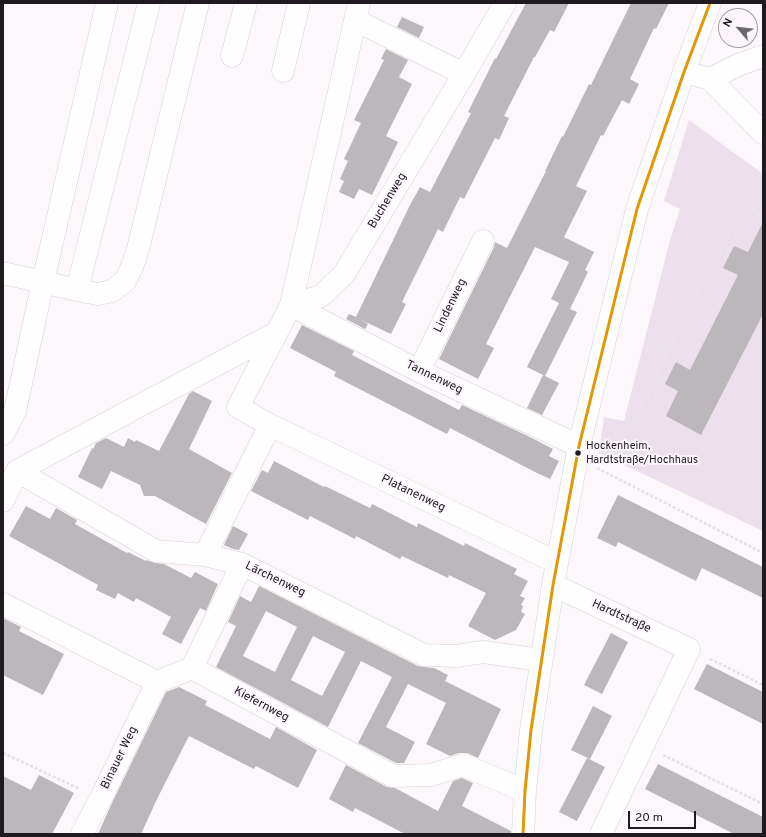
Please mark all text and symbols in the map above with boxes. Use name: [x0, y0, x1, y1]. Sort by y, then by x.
north arrow: [718, 8, 758, 48]
text: N: [720, 16, 736, 30]
street label: Buchenweg: [366, 170, 410, 232]
street label: Lindenweg: [432, 277, 470, 335]
street label: Tannenweg: [403, 358, 465, 398]
place label: Hockenheim, Hardtstraße/Hochhaus: [586, 440, 698, 466]
marker: Hockenheim, Hardtstraße/Hochhaus: [573, 448, 583, 458]
street label: Platanenweg: [378, 472, 448, 516]
street label: Lärchenweg: [242, 559, 308, 601]
street label: Hardtstraße: [589, 597, 653, 637]
street label: Kiefernweg: [231, 684, 291, 726]
street label: Binauer Weg: [99, 724, 141, 792]
scale bar: [630, 803, 698, 829]
text: 20 m: [635, 810, 663, 826]

